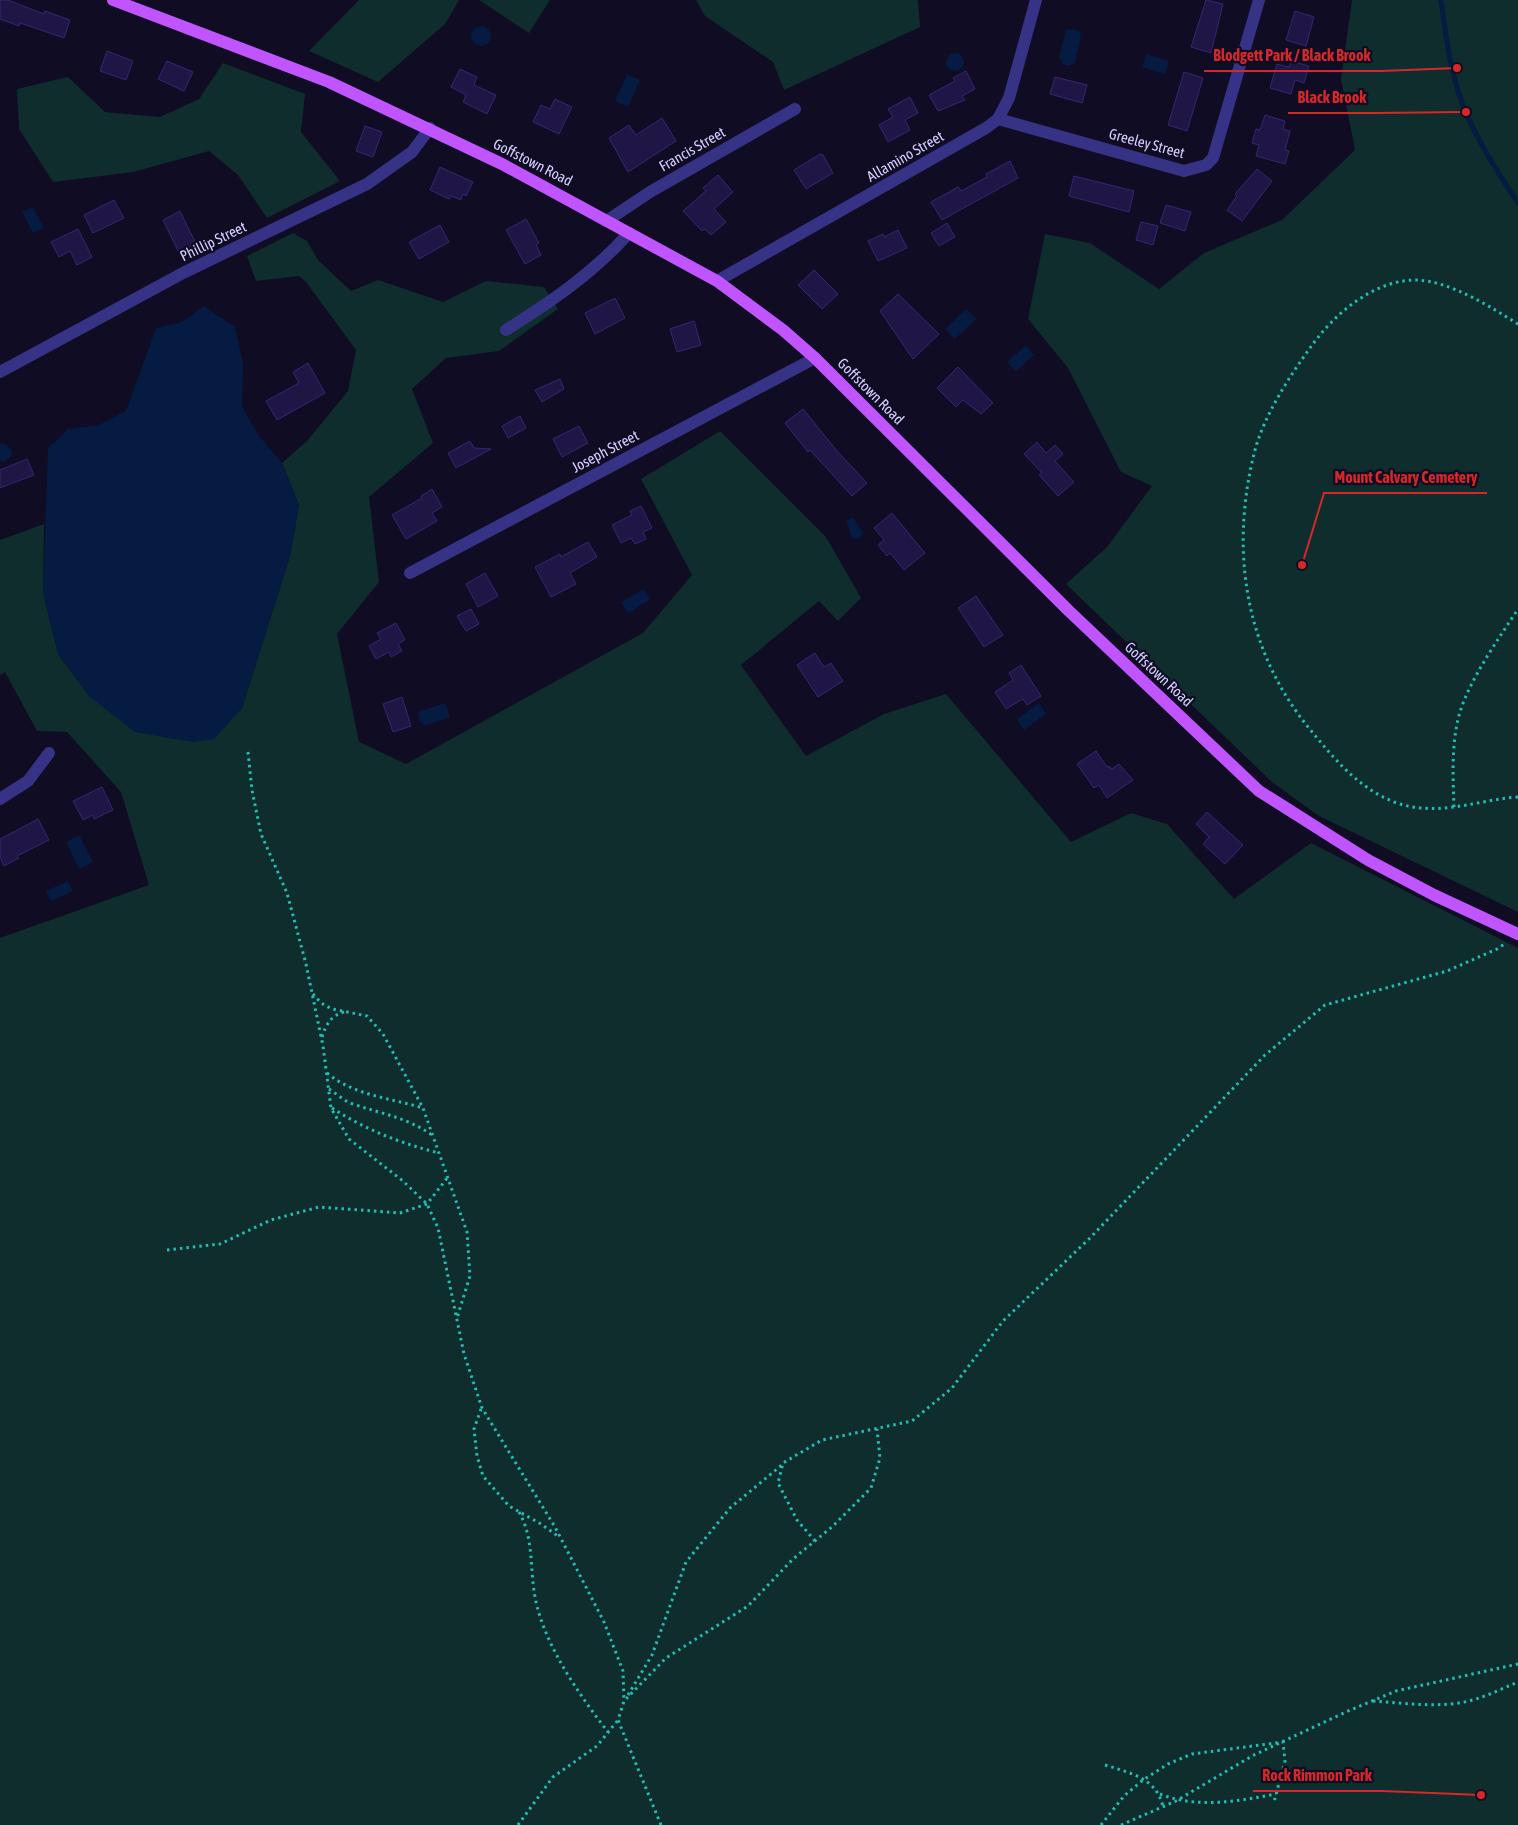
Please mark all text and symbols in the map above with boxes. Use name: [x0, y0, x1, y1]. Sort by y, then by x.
callout: Blodgett Park / Black Brook: [1204, 40, 1381, 71]
text: Blodgett Park / Black Brook: [1213, 46, 1372, 64]
callout: Black Brook: [1288, 82, 1376, 113]
text: Black Brook: [1298, 88, 1367, 106]
street label: Francis Street: [656, 123, 728, 175]
street label: Greeley Street: [1107, 125, 1187, 161]
street label: Allamino Street: [864, 127, 946, 185]
street label: Goffstown Road: [491, 135, 575, 189]
street label: Phillip Street: [177, 218, 249, 264]
street label: Goffstown Road: [834, 354, 908, 428]
street label: Joseph Street: [569, 426, 641, 476]
callout: Mount Calvary Cemetery: [1324, 462, 1487, 493]
text: Mount Calvary Cemetery: [1335, 468, 1478, 486]
street label: Goffstown Road: [1122, 638, 1196, 710]
callout: Rock Rimmon Park: [1253, 1760, 1382, 1791]
text: Rock Rimmon Park: [1262, 1766, 1373, 1784]

